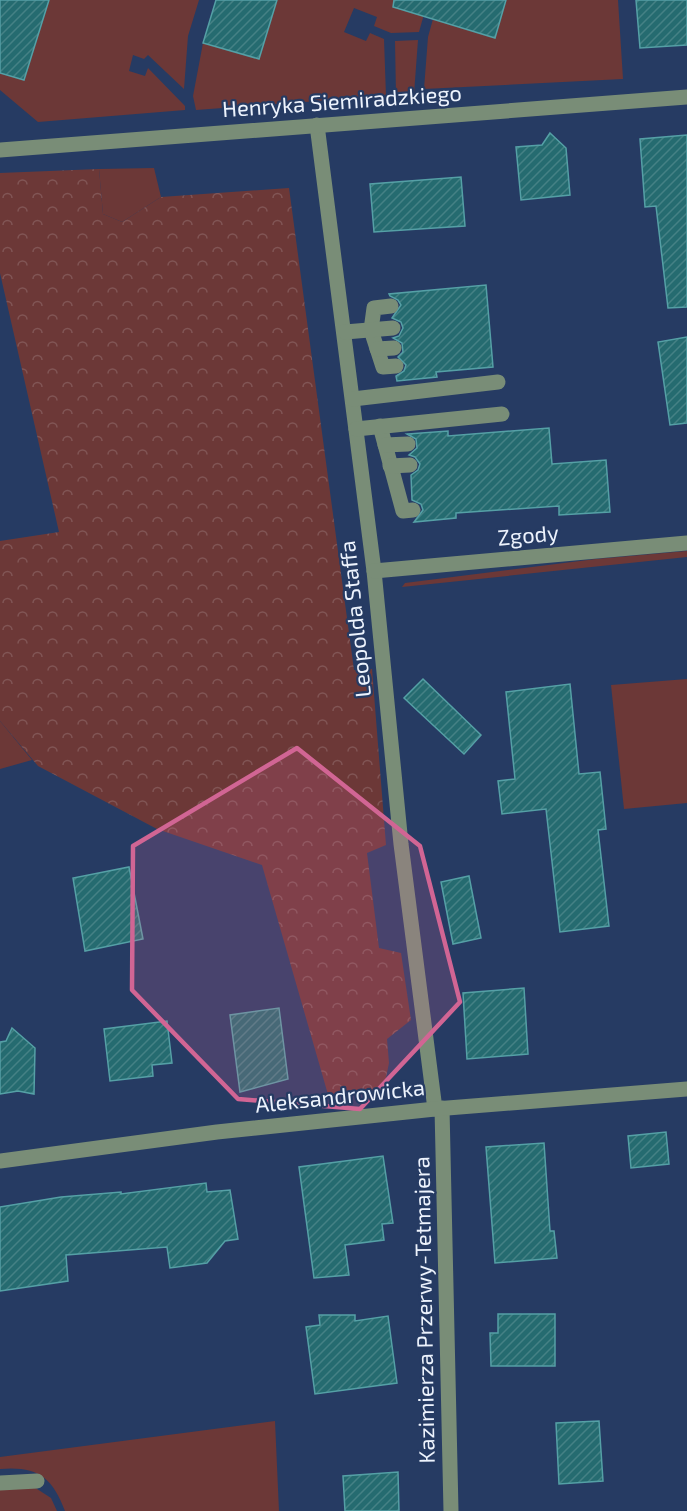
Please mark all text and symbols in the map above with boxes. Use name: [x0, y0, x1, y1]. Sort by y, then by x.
street label: Henryka Siemiradzkiego: [221, 79, 463, 121]
street label: Zgody: [496, 518, 560, 550]
street label: Leopolda Staffa: [333, 539, 375, 699]
street label: Aleksandrowicka: [254, 1073, 426, 1117]
street label: Kazimierza Przerwy-Tetmajera: [407, 1156, 440, 1464]

